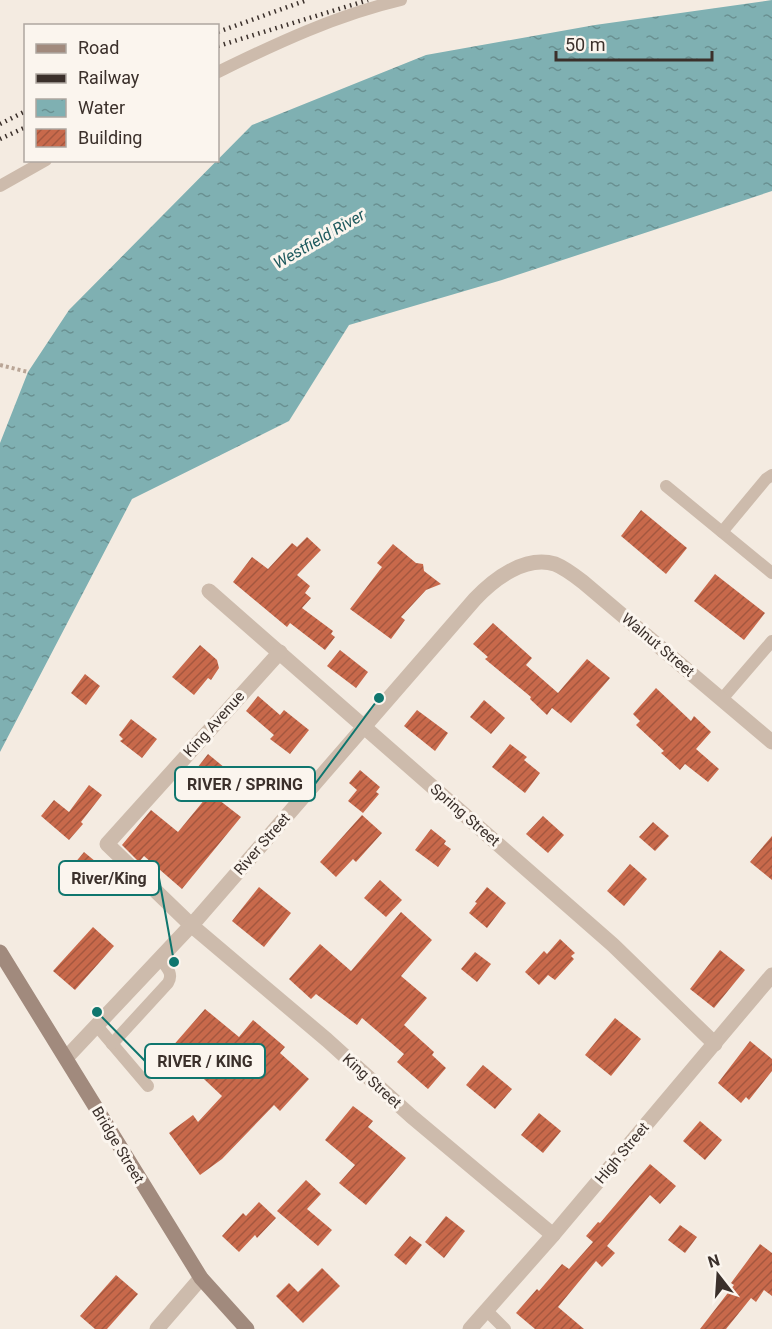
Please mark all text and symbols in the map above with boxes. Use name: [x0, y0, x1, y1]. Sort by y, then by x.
legend: [24, 24, 219, 162]
scale bar: [556, 24, 712, 62]
text: 50 m: [565, 34, 605, 55]
text: Road: [78, 37, 119, 58]
text: Railway: [78, 67, 140, 88]
text: Water: [78, 97, 125, 118]
text: Building: [78, 127, 142, 148]
water label: Westfield River: [270, 205, 369, 273]
street label: Walnut Street: [618, 609, 698, 681]
street label: King Avenue: [180, 687, 248, 761]
callout: RIVER / SPRING: [175, 767, 315, 801]
text: RIVER / SPRING: [187, 775, 303, 794]
street label: Spring Street: [427, 780, 503, 850]
street label: River Street: [230, 809, 294, 879]
callout: River/King: [59, 861, 159, 895]
text: River/King: [71, 869, 147, 888]
callout: RIVER / KING: [145, 1044, 265, 1078]
street label: King Street: [339, 1050, 405, 1112]
text: RIVER / KING: [157, 1052, 253, 1071]
street label: Bridge Street: [88, 1103, 148, 1187]
street label: High Street: [591, 1119, 653, 1187]
north arrow: [688, 1245, 748, 1305]
text: N: [706, 1250, 722, 1272]

